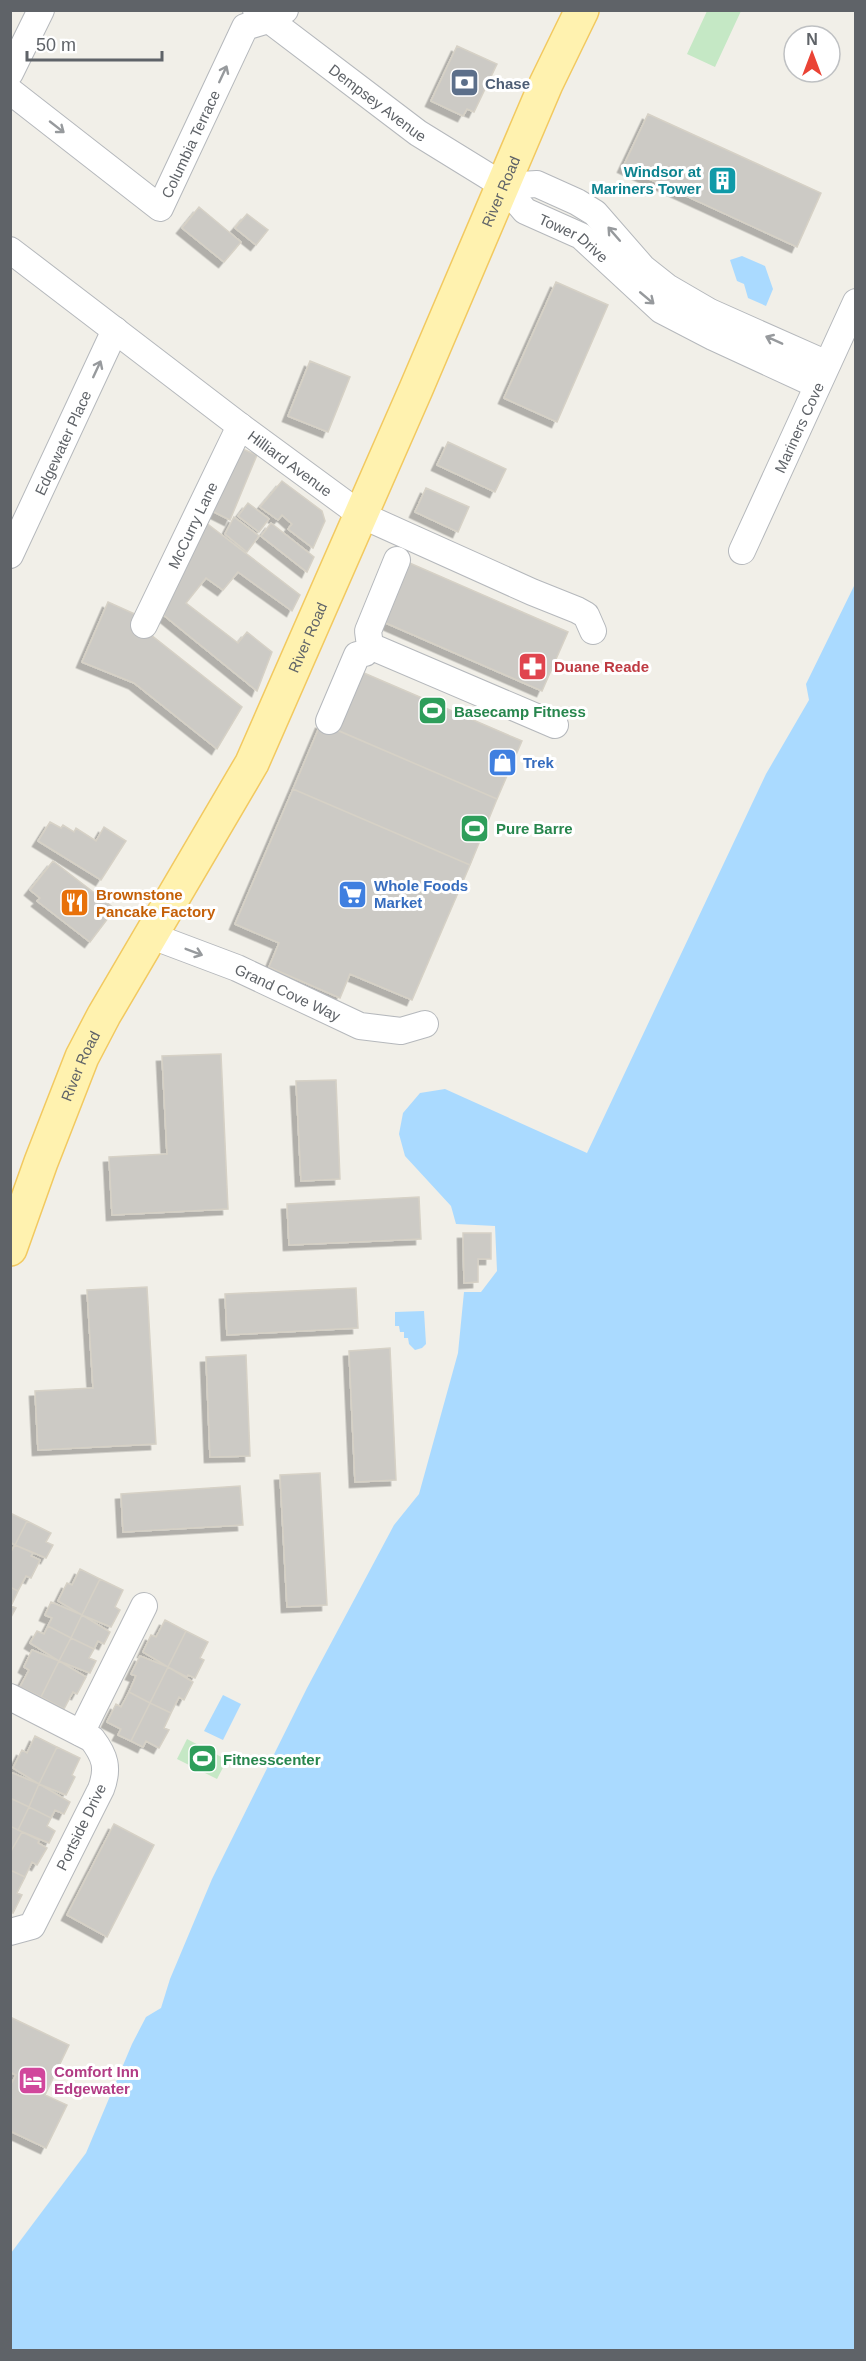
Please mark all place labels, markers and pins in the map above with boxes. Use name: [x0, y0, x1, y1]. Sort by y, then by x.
bank icon: Chase: [448, 67, 480, 99]
place label: Chase: [485, 75, 530, 92]
place label: Windsor at Mariners Tower: [591, 163, 701, 197]
building icon: Windsor at Mariners Tower: [706, 164, 738, 196]
pharmacy icon: Duane Reade: [517, 650, 549, 682]
place label: Duane Reade: [554, 658, 649, 675]
sports icon: Basecamp Fitness: [417, 695, 449, 727]
place label: Basecamp Fitness: [454, 703, 586, 720]
shop icon: Trek: [486, 746, 518, 778]
place label: Trek: [523, 754, 555, 771]
sports icon: Pure Barre: [459, 812, 491, 844]
place label: Pure Barre: [496, 820, 573, 837]
place label: Whole Foods Market: [374, 877, 468, 911]
supermarket icon: Whole Foods Market: [337, 878, 369, 910]
place label: Brownstone Pancake Factory: [96, 886, 216, 920]
restaurant icon: Brownstone Pancake Factory: [59, 887, 91, 919]
sports icon: Fitnesscenter: [186, 1743, 218, 1775]
place label: Fitnesscenter: [223, 1751, 321, 1768]
place label: Comfort Inn Edgewater: [54, 2063, 139, 2097]
hotel icon: Comfort Inn Edgewater: [17, 2064, 49, 2096]

